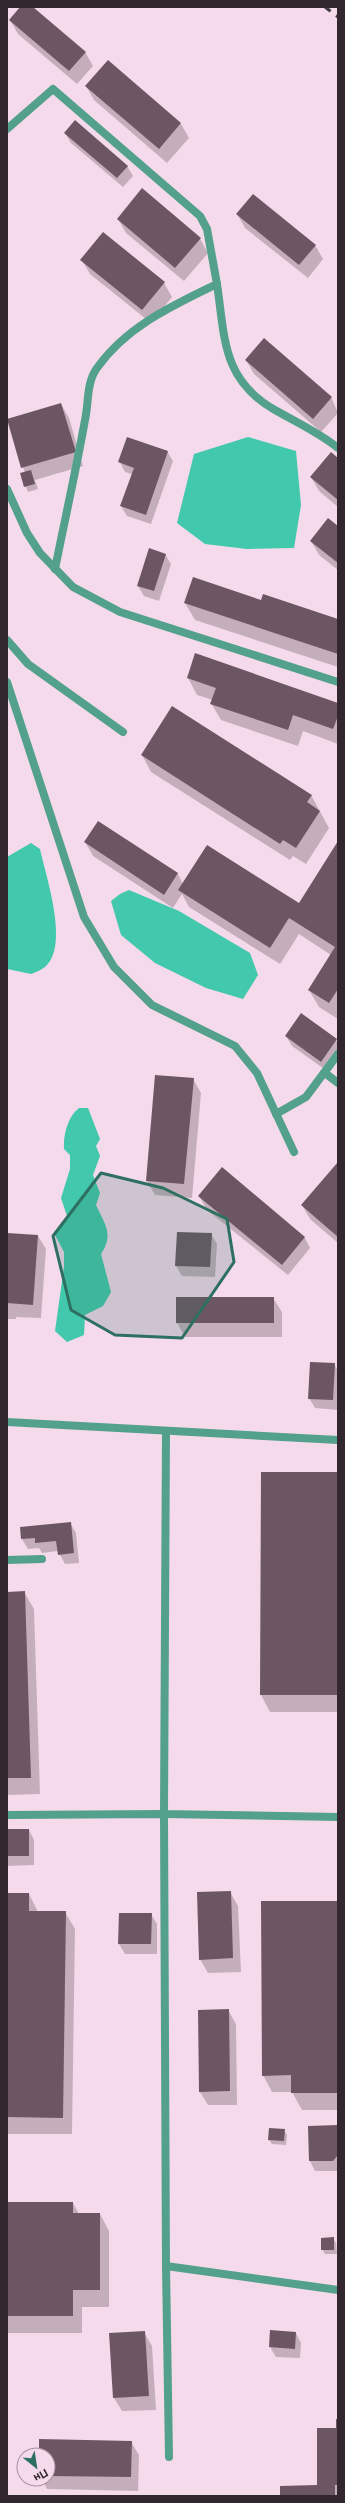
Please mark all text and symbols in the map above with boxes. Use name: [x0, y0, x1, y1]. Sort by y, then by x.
north arrow: [16, 2447, 56, 2487]
text: Пн: [32, 2467, 50, 2484]

